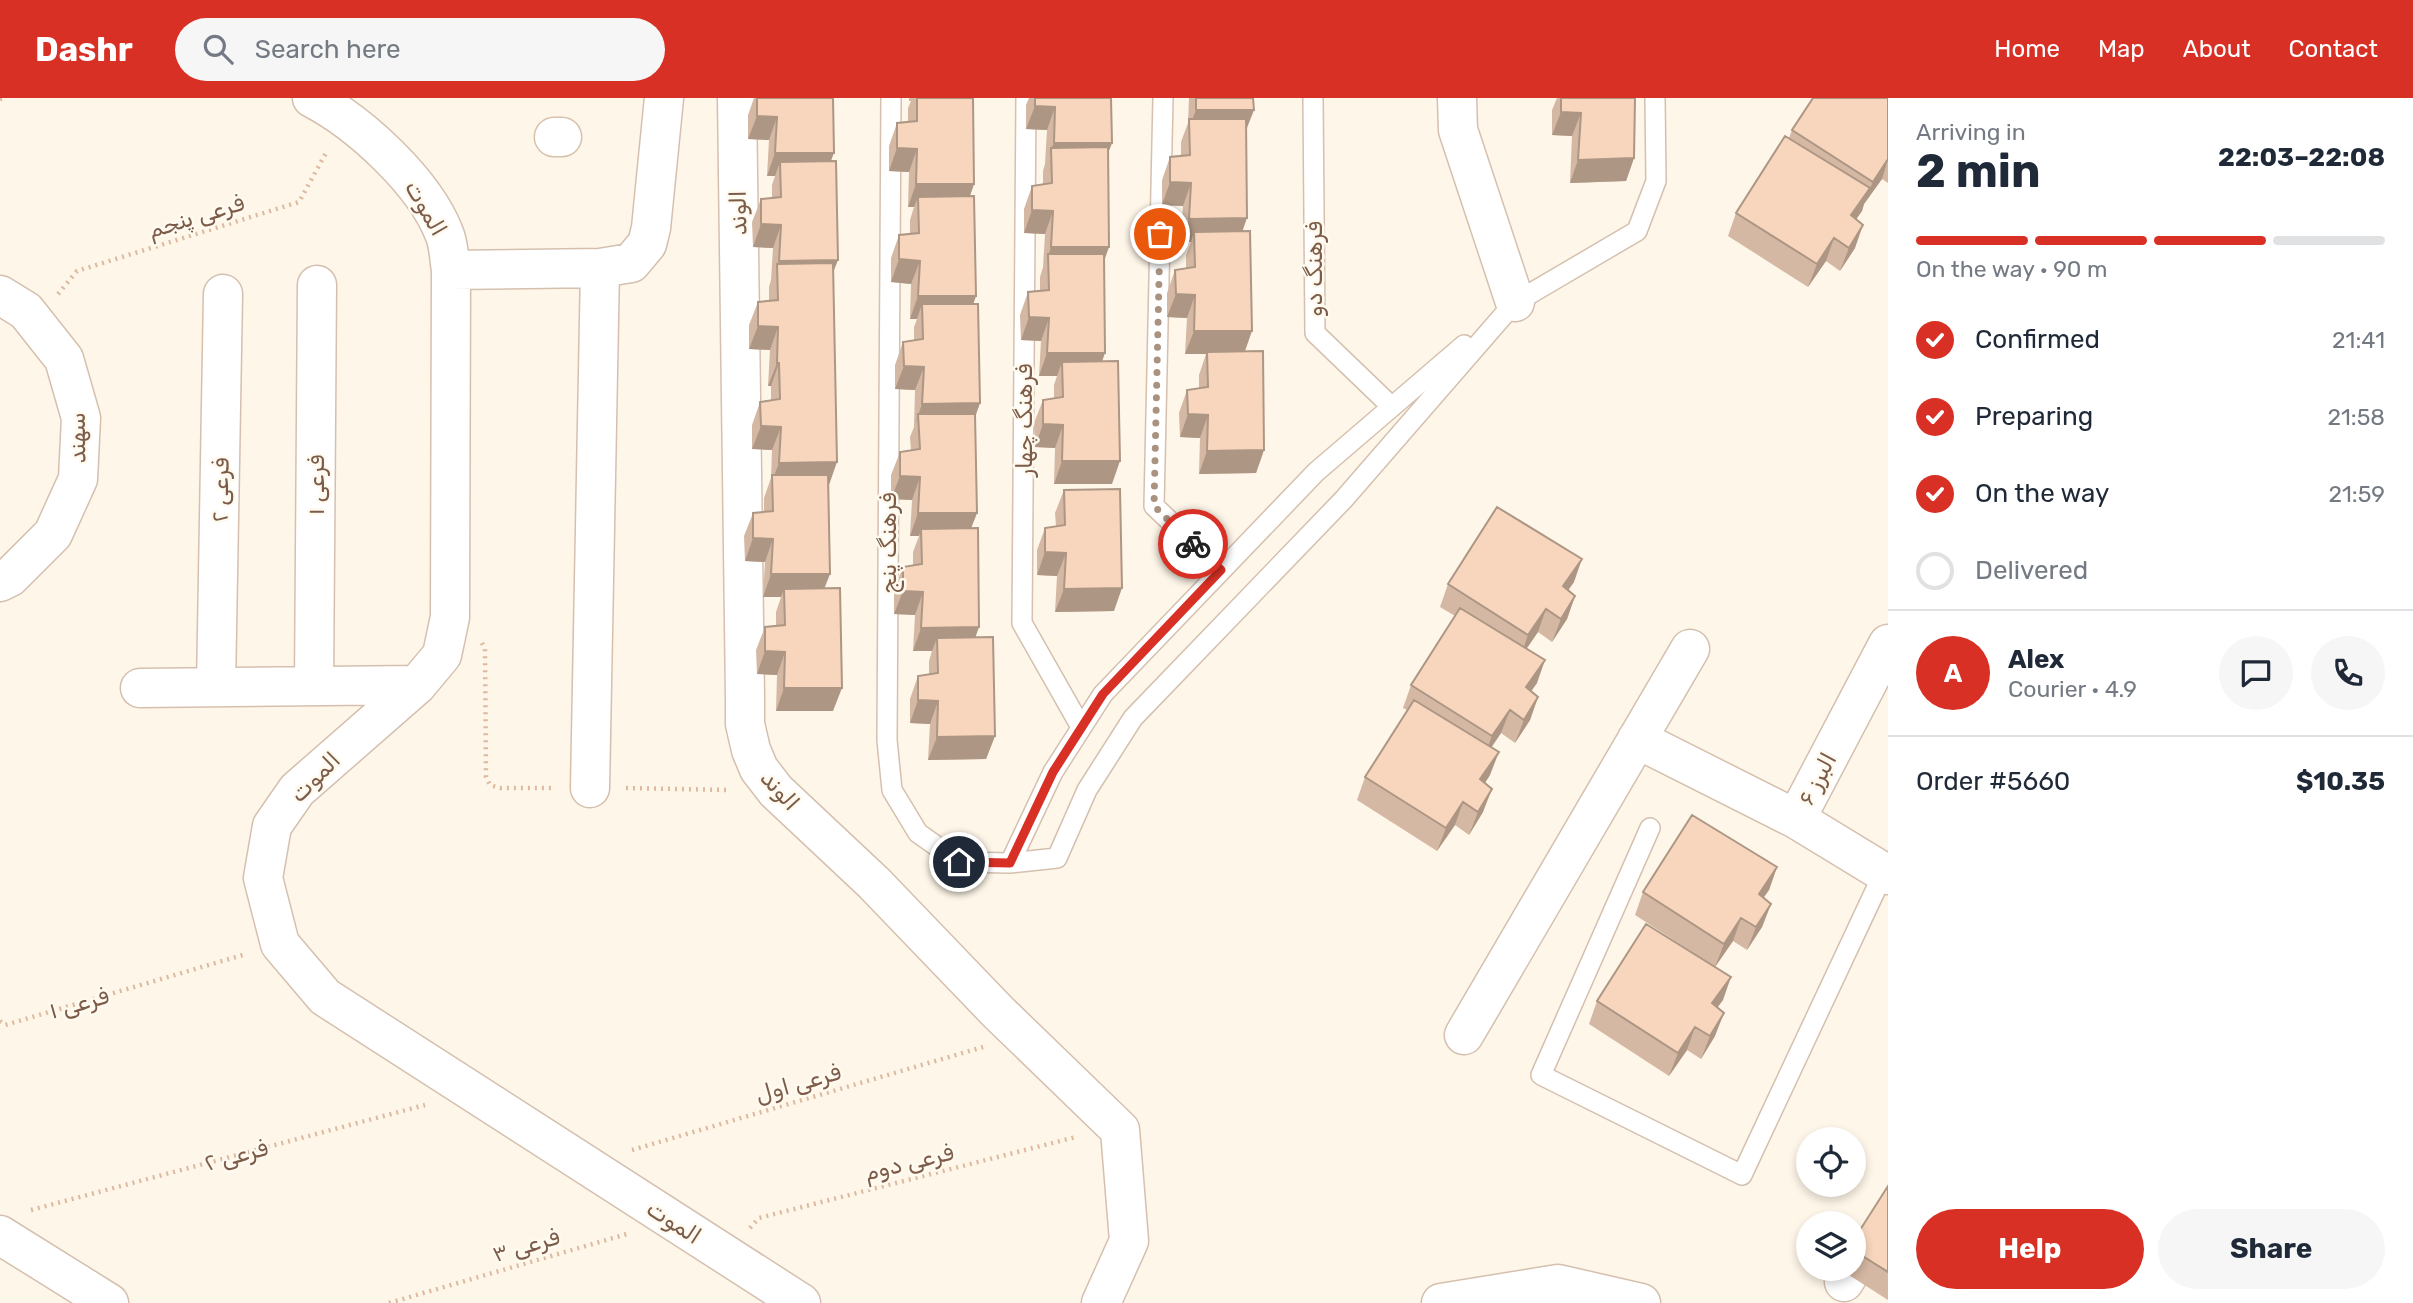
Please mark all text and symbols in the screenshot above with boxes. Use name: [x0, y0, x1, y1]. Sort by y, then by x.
search box: [175, 18, 665, 81]
text: Dashr: [35, 30, 133, 69]
icon: search: [199, 30, 237, 68]
text: Search here: [255, 34, 401, 65]
text: Home: [1994, 35, 2060, 63]
text: Map: [2098, 35, 2145, 63]
text: About: [2183, 35, 2251, 63]
text: Contact: [2289, 35, 2378, 63]
text: Arriving in: [1916, 118, 2026, 146]
text: 22:03–22:08: [2218, 142, 2385, 173]
text: 2 min: [1916, 144, 2041, 199]
street label: الموت: [399, 175, 453, 241]
street label: فرعی پنجم: [145, 188, 248, 246]
street label: الوند: [724, 190, 752, 236]
pin: [1130, 204, 1190, 264]
icon: bag: [1141, 215, 1179, 253]
street label: فرهنگ دو: [1300, 221, 1328, 317]
text: On the way · 90 m: [1916, 255, 2107, 283]
icon: check: [1916, 321, 1954, 359]
text: Confirmed: [1975, 324, 2100, 355]
text: 21:41: [2332, 326, 2385, 354]
street label: فرهنگ چهار: [1010, 363, 1038, 478]
icon: check: [1916, 398, 1954, 436]
text: Preparing: [1975, 401, 2093, 432]
text: 21:58: [2327, 403, 2385, 431]
street label: سهند: [63, 412, 91, 464]
street label: فرعی ۱: [302, 454, 330, 515]
street label: فرعی ۲: [205, 457, 235, 523]
icon: check: [1916, 475, 1954, 513]
text: On the way: [1975, 478, 2109, 509]
text: 21:59: [2328, 480, 2385, 508]
street label: فرهنگ پنج: [874, 492, 904, 594]
courier: [1158, 509, 1228, 579]
icon: bike: [1174, 525, 1212, 563]
text: Delivered: [1975, 555, 2088, 586]
button: chat: [2219, 636, 2293, 710]
button: phone: [2311, 636, 2385, 710]
text: Alex: [2008, 644, 2064, 675]
text: A: [1944, 658, 1962, 689]
text: Courier · 4.9: [2008, 675, 2137, 703]
street label: الموت: [284, 746, 346, 808]
street label: البرز ۶: [1792, 748, 1842, 810]
street label: الوند: [755, 764, 805, 816]
text: Order #5660: [1916, 766, 2070, 797]
text: $10.35: [2296, 766, 2385, 797]
pin: [929, 832, 989, 892]
icon: home: [940, 843, 978, 881]
street label: فرعی ۱: [46, 981, 112, 1025]
street label: فرعی اول: [752, 1057, 844, 1109]
map controls: [1796, 1127, 1866, 1281]
button: locate: [1796, 1127, 1866, 1197]
street label: فرعی ۲: [201, 1133, 271, 1177]
street label: فرعی دوم: [862, 1137, 957, 1188]
street label: الموت: [641, 1194, 707, 1250]
button: Help: [1916, 1209, 2144, 1289]
button: Share: [2158, 1209, 2385, 1289]
button: layers: [1796, 1211, 1866, 1281]
street label: فرعی ۳: [489, 1222, 563, 1268]

